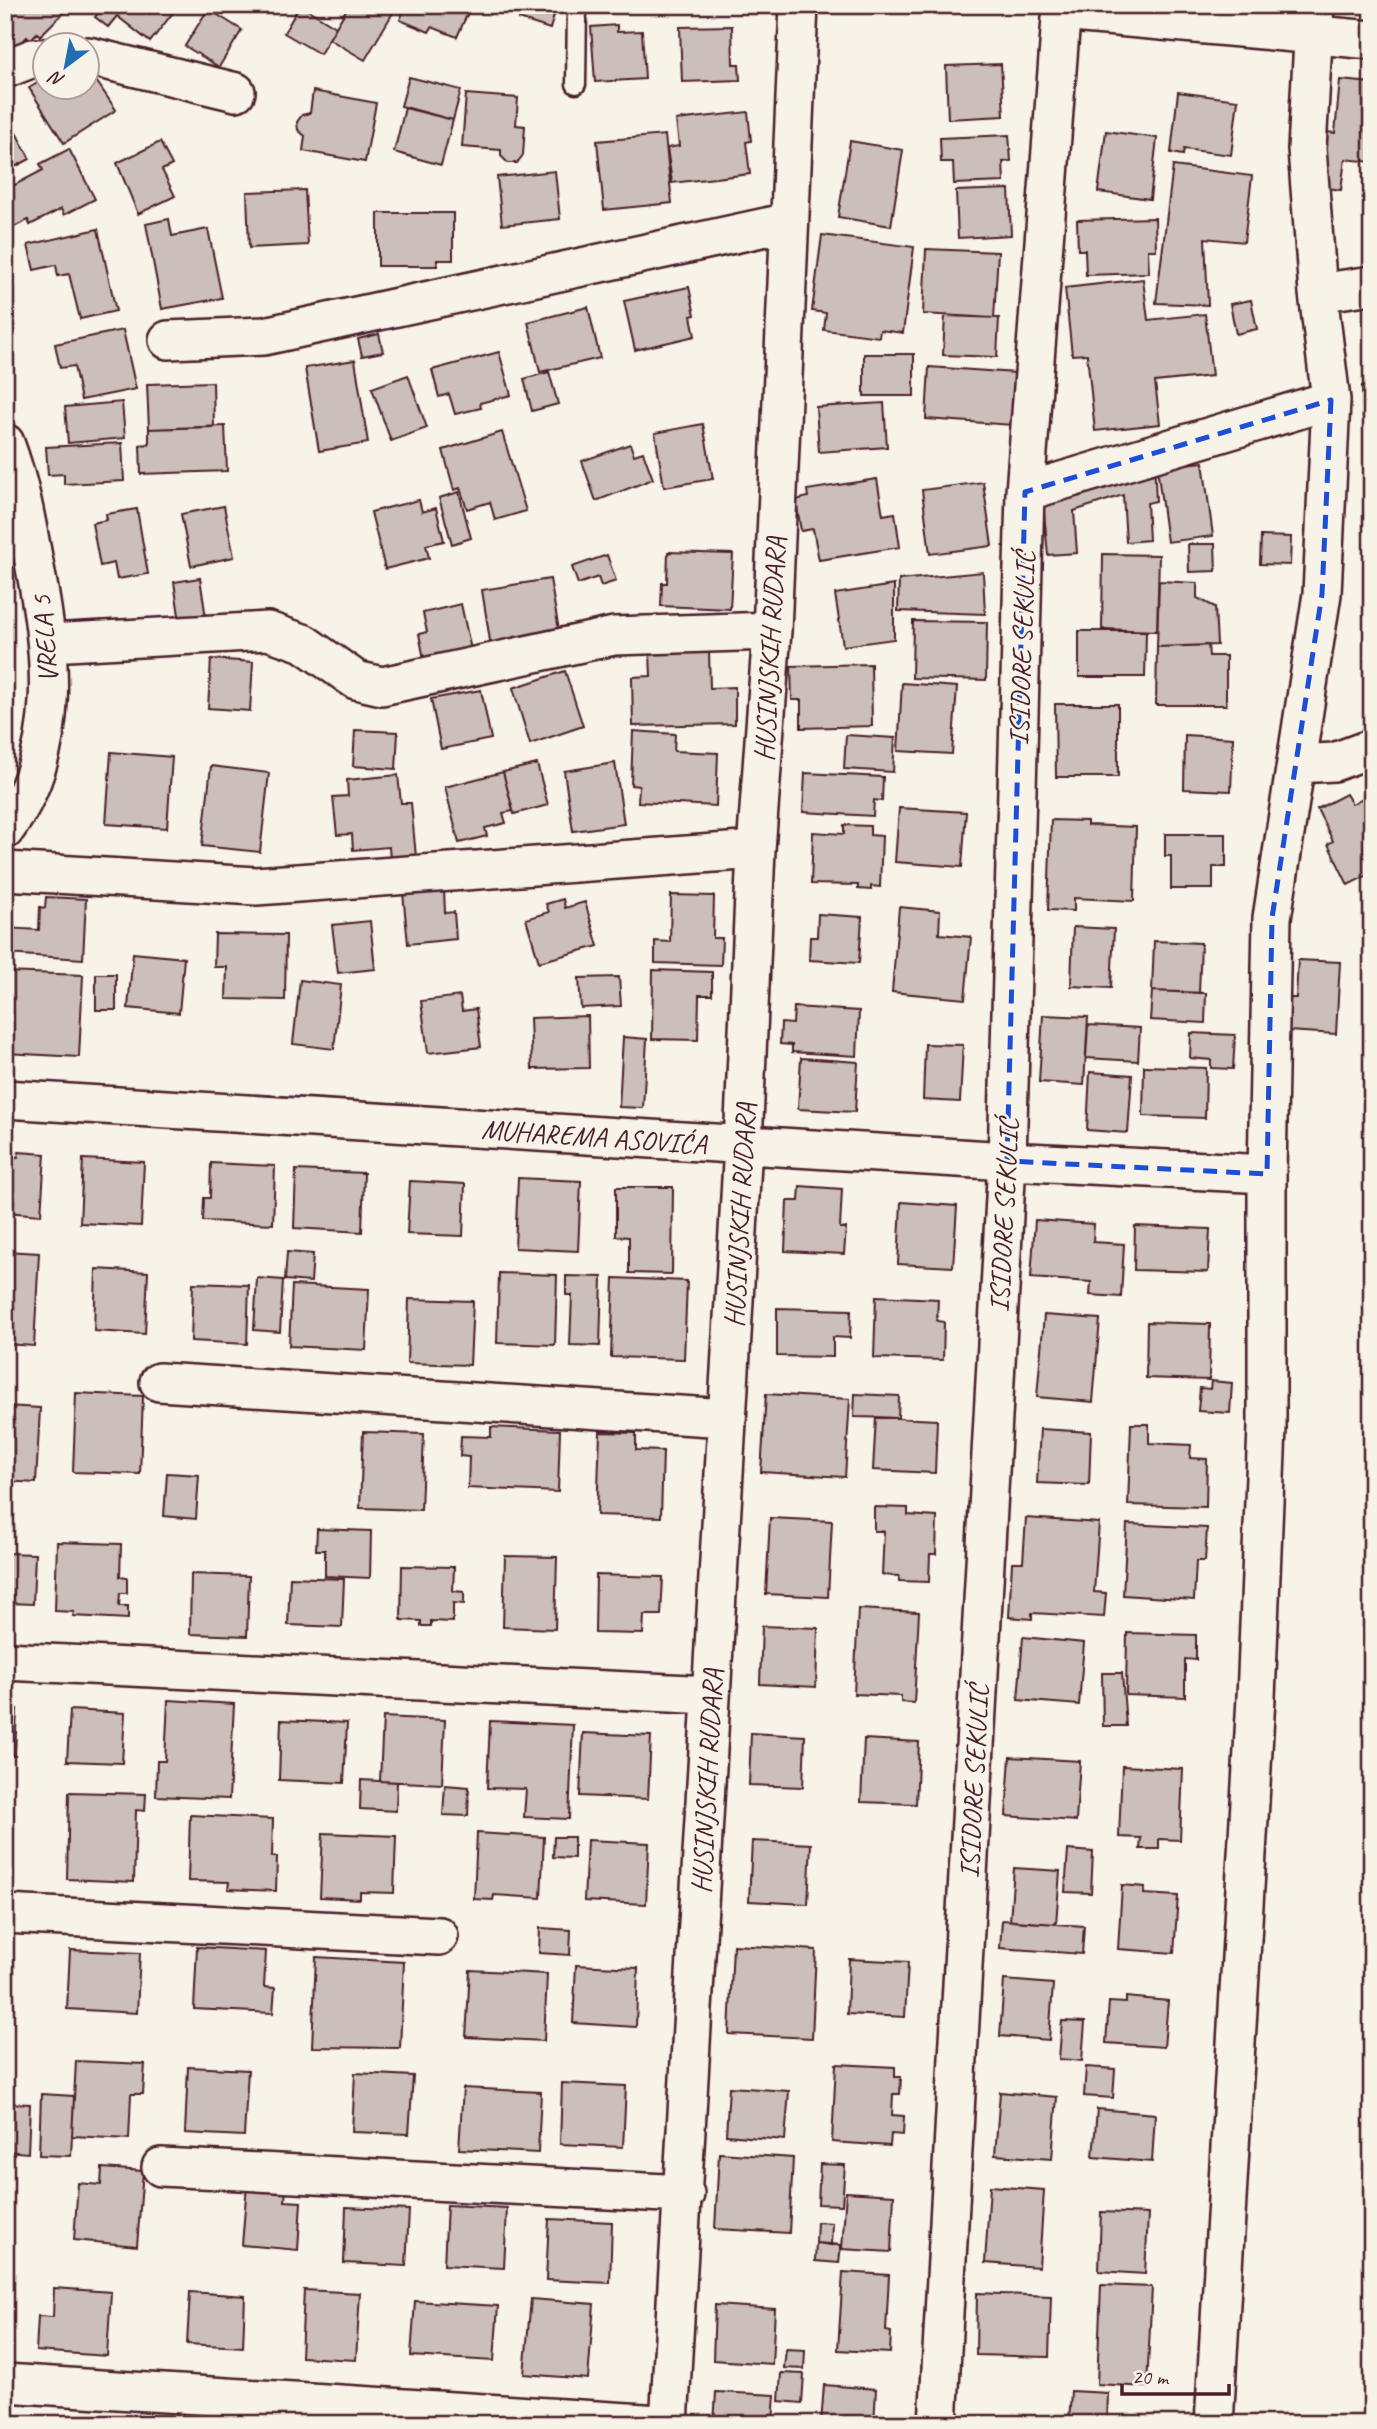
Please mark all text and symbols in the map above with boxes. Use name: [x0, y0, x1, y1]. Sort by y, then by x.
north arrow: [32, 32, 102, 102]
text: N: [43, 65, 69, 93]
street label: HUSINJSKIH RUDARA: [746, 535, 793, 762]
street label: ISIDORE SEKULIĆ: [1001, 547, 1043, 746]
street label: VRELA 5: [23, 592, 66, 684]
street label: HUSINJSKIH RUDARA: [716, 1101, 763, 1328]
street label: MUHAREMA ASOVIĆA: [480, 1111, 709, 1162]
street label: ISIDORE SEKULIĆ: [981, 1114, 1026, 1313]
street label: HUSINJSKIH RUDARA: [683, 1667, 730, 1894]
street label: ISIDORE SEKULIĆ: [951, 1680, 996, 1879]
scale bar: [1122, 2352, 1228, 2396]
text: 20 m: [1132, 2364, 1170, 2390]

